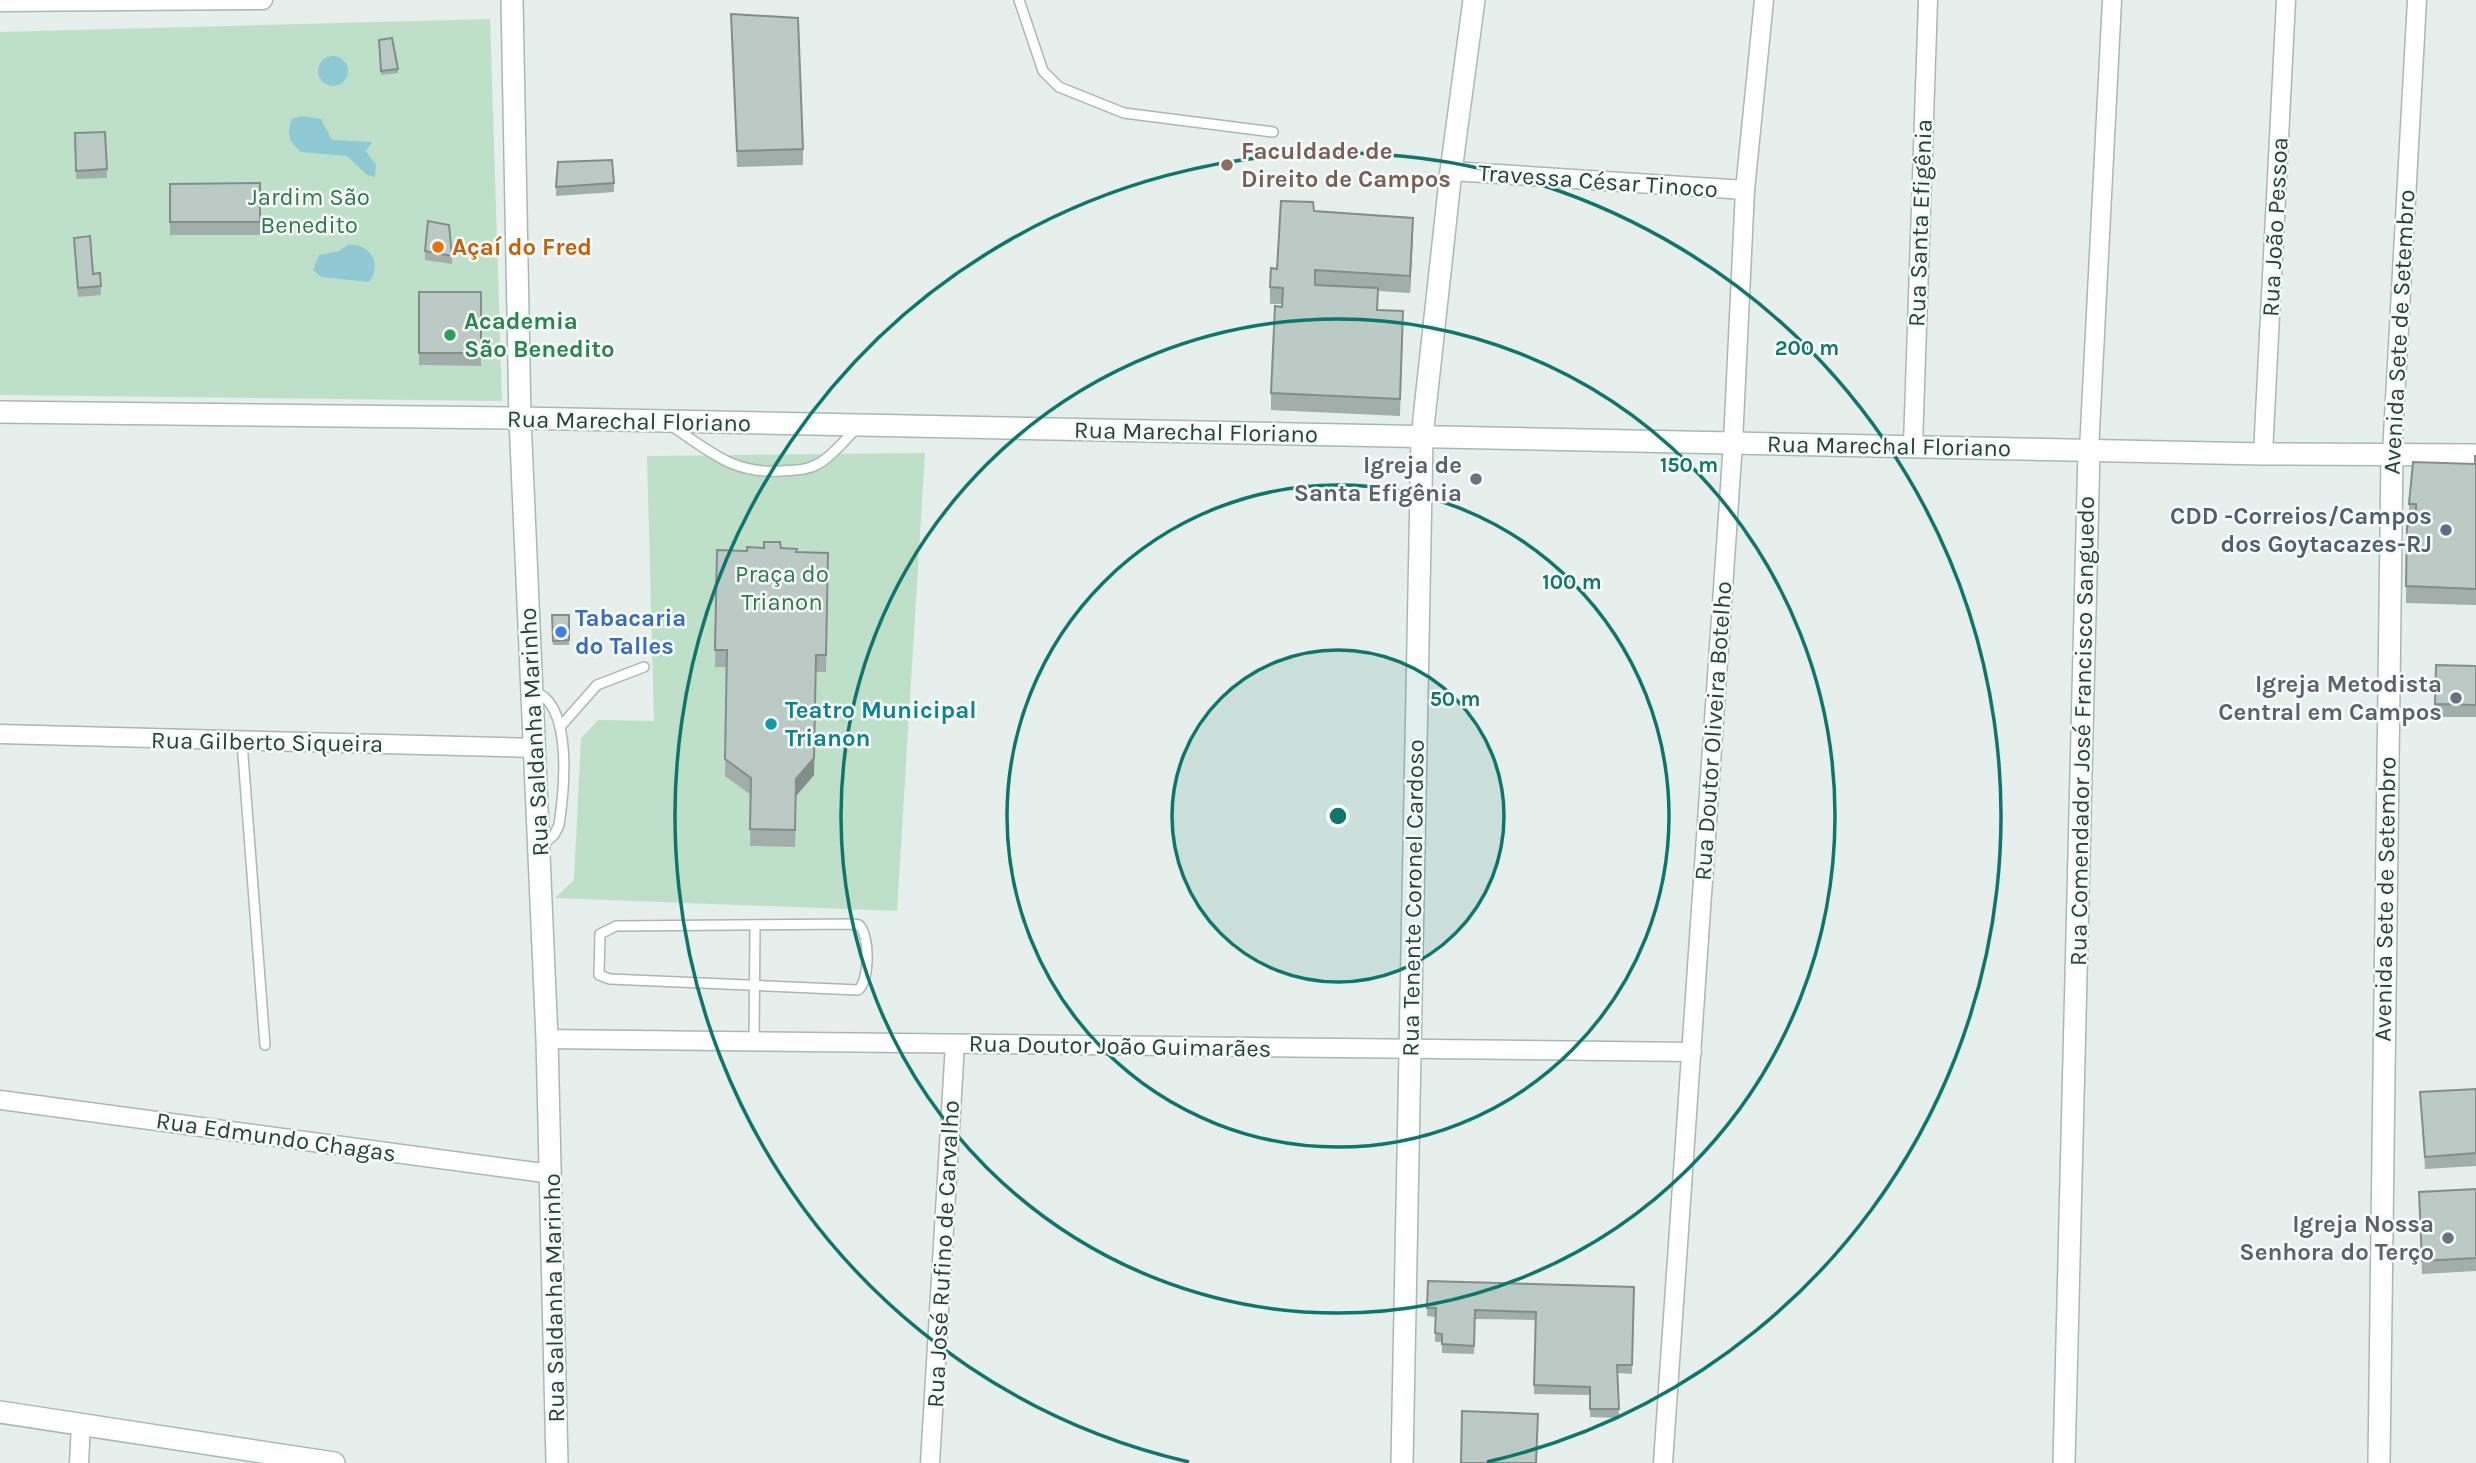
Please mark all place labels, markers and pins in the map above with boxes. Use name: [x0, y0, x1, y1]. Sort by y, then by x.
place label: Faculdade de Direito de Campos: [1241, 137, 1451, 193]
marker: Faculdade de Direito de Campos: [1219, 157, 1235, 173]
place label: Açaí do Fred: [452, 233, 592, 261]
marker: Açaí do Fred: [430, 239, 446, 255]
place label: Academia São Benedito: [464, 307, 615, 363]
marker: Academia São Benedito: [442, 327, 458, 343]
place label: Igreja de Santa Efigênia: [1294, 451, 1462, 507]
marker: Igreja de Santa Efigênia: [1468, 471, 1484, 487]
place label: CDD -Correios/Campos dos Goytacazes-RJ: [2170, 502, 2432, 558]
marker: CDD -Correios/Campos dos Goytacazes-RJ: [2438, 522, 2454, 538]
place label: Tabacaria do Talles: [575, 604, 686, 660]
marker: Tabacaria do Talles: [553, 624, 569, 640]
place label: Igreja Metodista Central em Campos: [2218, 670, 2442, 726]
marker: Igreja Metodista Central em Campos: [2448, 690, 2464, 706]
place label: Teatro Municipal Trianon: [785, 696, 977, 752]
marker: Teatro Municipal Trianon: [763, 716, 779, 732]
centre of rings: [1326, 804, 1350, 828]
place label: Igreja Nossa Senhora do Terço: [2239, 1210, 2434, 1266]
marker: Igreja Nossa Senhora do Terço: [2440, 1230, 2456, 1246]

